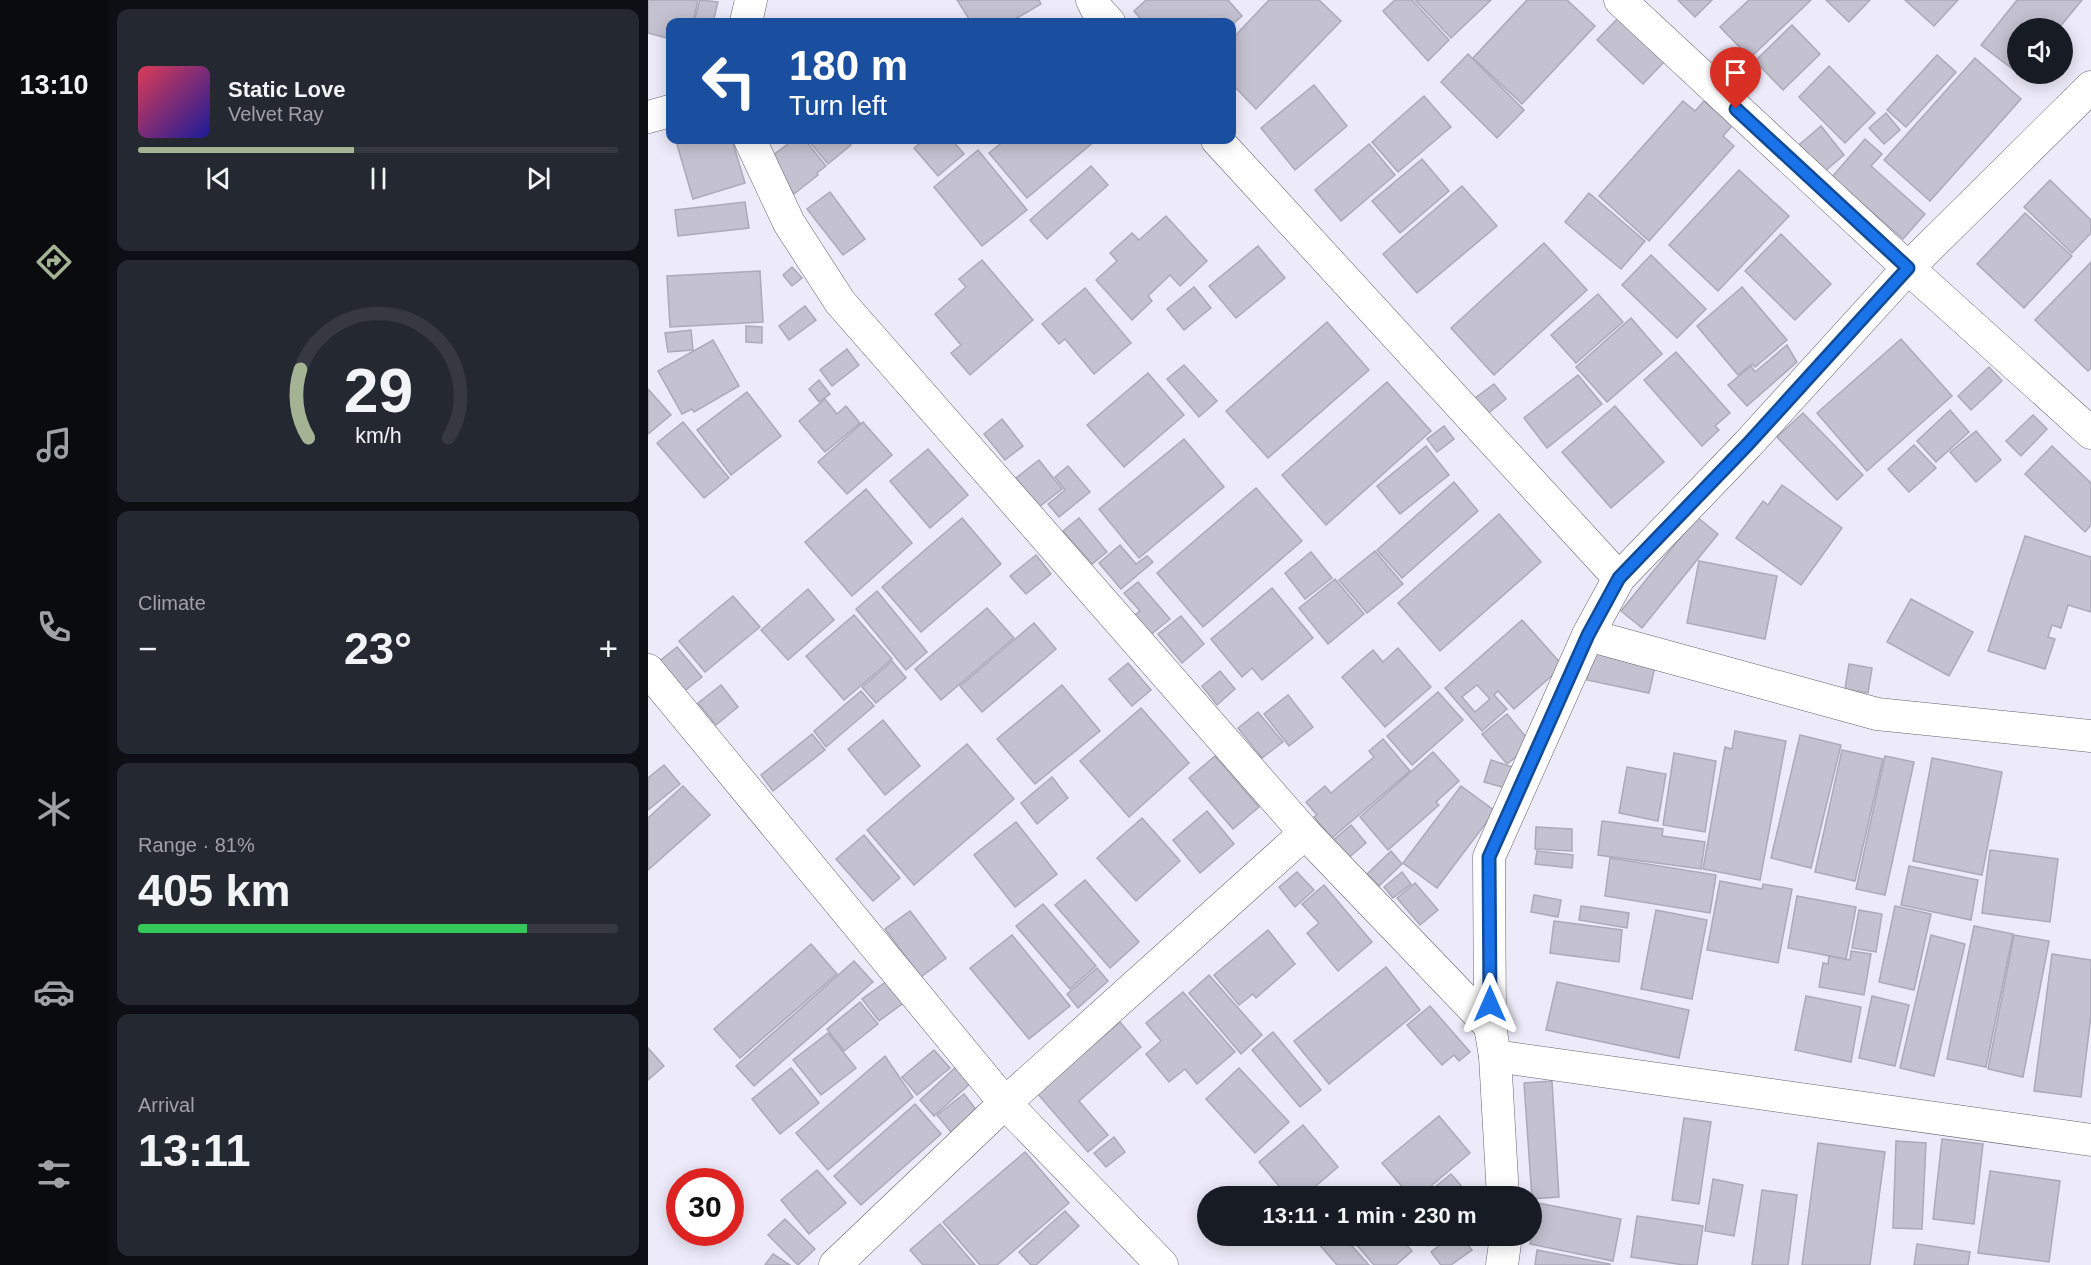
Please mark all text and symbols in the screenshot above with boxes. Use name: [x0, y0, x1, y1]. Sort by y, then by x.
map controls: [2007, 18, 2073, 84]
button: sound: [2007, 18, 2073, 84]
icon: left: [690, 42, 768, 120]
text: 180 m: [789, 42, 908, 89]
pin: [1710, 47, 1761, 109]
icon: arrive: [1719, 56, 1752, 89]
text: 13:10: [19, 70, 89, 100]
text: Static Love: [228, 77, 345, 102]
text: Turn left: [789, 91, 887, 121]
text: Velvet Ray: [228, 103, 324, 125]
icon: previous: [202, 162, 235, 195]
icon: pause: [362, 162, 395, 195]
icon: next: [522, 162, 555, 195]
icon: directions: [33, 241, 75, 283]
text: 29: [343, 356, 413, 425]
icon: music: [33, 424, 75, 466]
text: km/h: [355, 425, 401, 449]
text: Climate: [138, 592, 206, 614]
icon: phone: [33, 606, 75, 648]
text: 23°: [344, 623, 412, 674]
text: −: [138, 630, 157, 667]
text: +: [599, 630, 618, 667]
icon: climate: [33, 788, 75, 830]
text: Range · 81%: [138, 834, 255, 856]
text: 405 km: [138, 865, 291, 916]
icon: car: [33, 971, 75, 1013]
position arrow: [1458, 972, 1522, 1036]
text: Arrival: [138, 1094, 195, 1116]
text: 13:11: [138, 1125, 251, 1176]
icon: filters: [33, 1153, 75, 1195]
speed limit sign: 30: [666, 1168, 744, 1246]
text: 13:11 · 1 min · 230 m: [1263, 1203, 1477, 1228]

